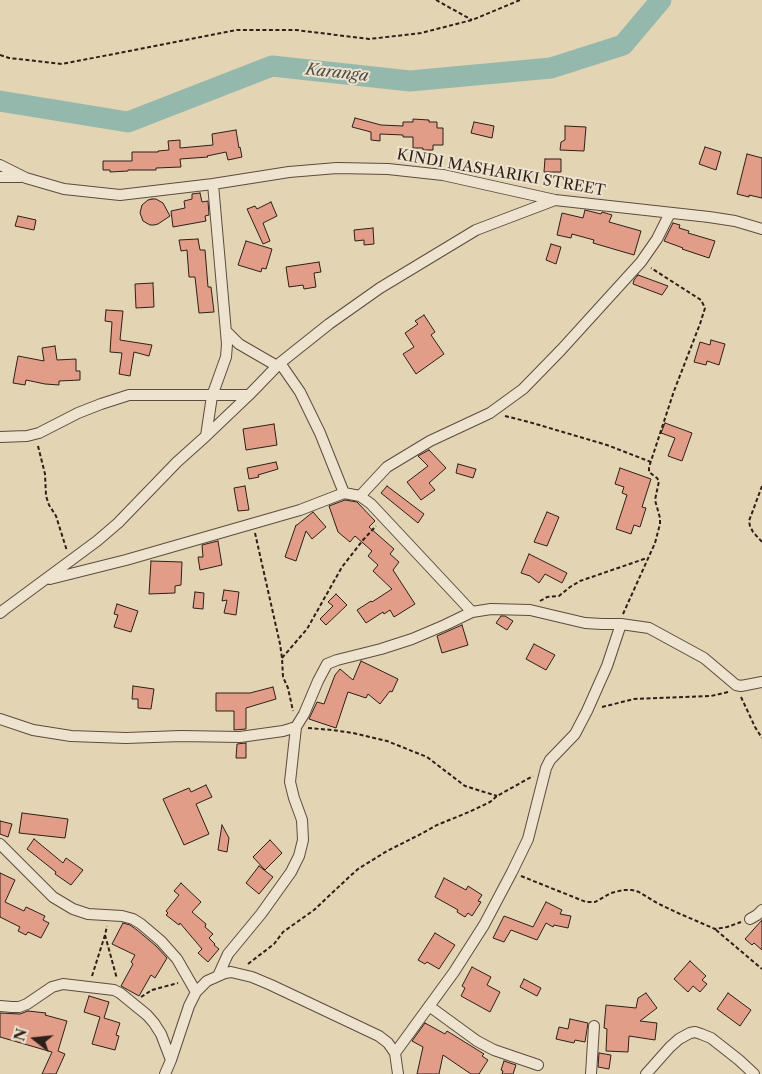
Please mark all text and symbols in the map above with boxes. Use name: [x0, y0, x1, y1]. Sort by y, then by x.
water label: Karanga: [305, 60, 369, 86]
street label: KINDI MASHARIKI STREET: [395, 146, 607, 200]
north arrow: [10, 1014, 60, 1064]
text: N: [10, 1027, 31, 1043]

